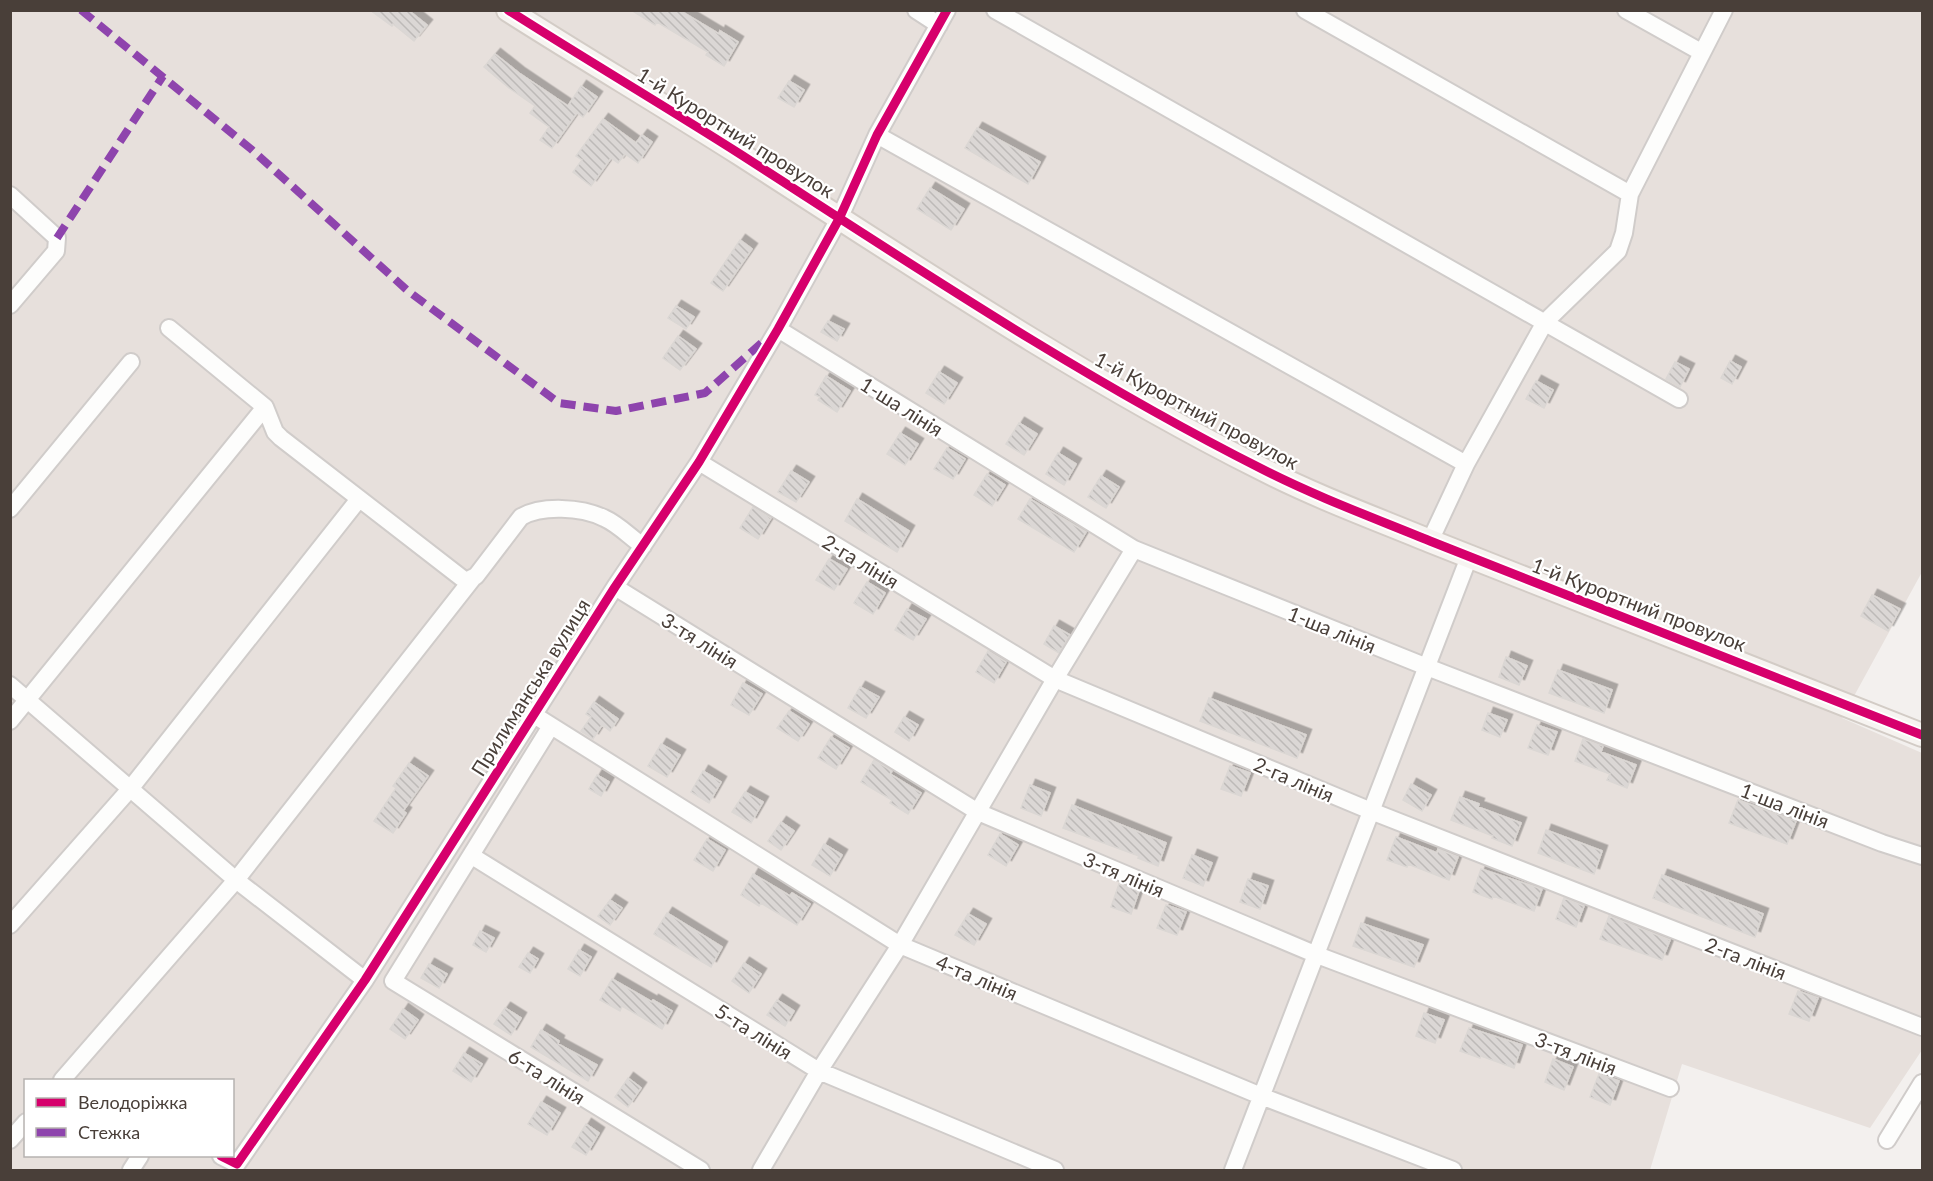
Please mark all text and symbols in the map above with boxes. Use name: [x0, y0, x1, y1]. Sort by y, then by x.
street label: 1-й Курортний провулок: [633, 62, 839, 203]
street label: 1-й Курортний провулок: [1091, 346, 1304, 474]
street label: 1-ша лінія: [856, 371, 948, 441]
street label: 2-га лінія: [819, 529, 903, 593]
street label: 1-й Курортний провулок: [1528, 552, 1750, 656]
street label: Прилиманська вулиця: [466, 594, 594, 780]
street label: 1-ша лінія: [1284, 600, 1380, 658]
street label: 3-тя лінія: [657, 607, 743, 673]
street label: 2-га лінія: [1250, 751, 1338, 807]
street label: 1-ша лінія: [1737, 777, 1833, 833]
street label: 3-тя лінія: [1080, 846, 1168, 902]
street label: 2-га лінія: [1702, 932, 1790, 984]
street label: 4-та лінія: [933, 949, 1021, 1005]
street label: 5-та лінія: [711, 998, 797, 1064]
street label: 3-тя лінія: [1532, 1026, 1620, 1080]
street label: 6-та лінія: [504, 1043, 590, 1109]
legend: [24, 1079, 234, 1157]
text: Велодоріжка: [78, 1091, 187, 1113]
text: Стежка: [78, 1121, 140, 1143]

